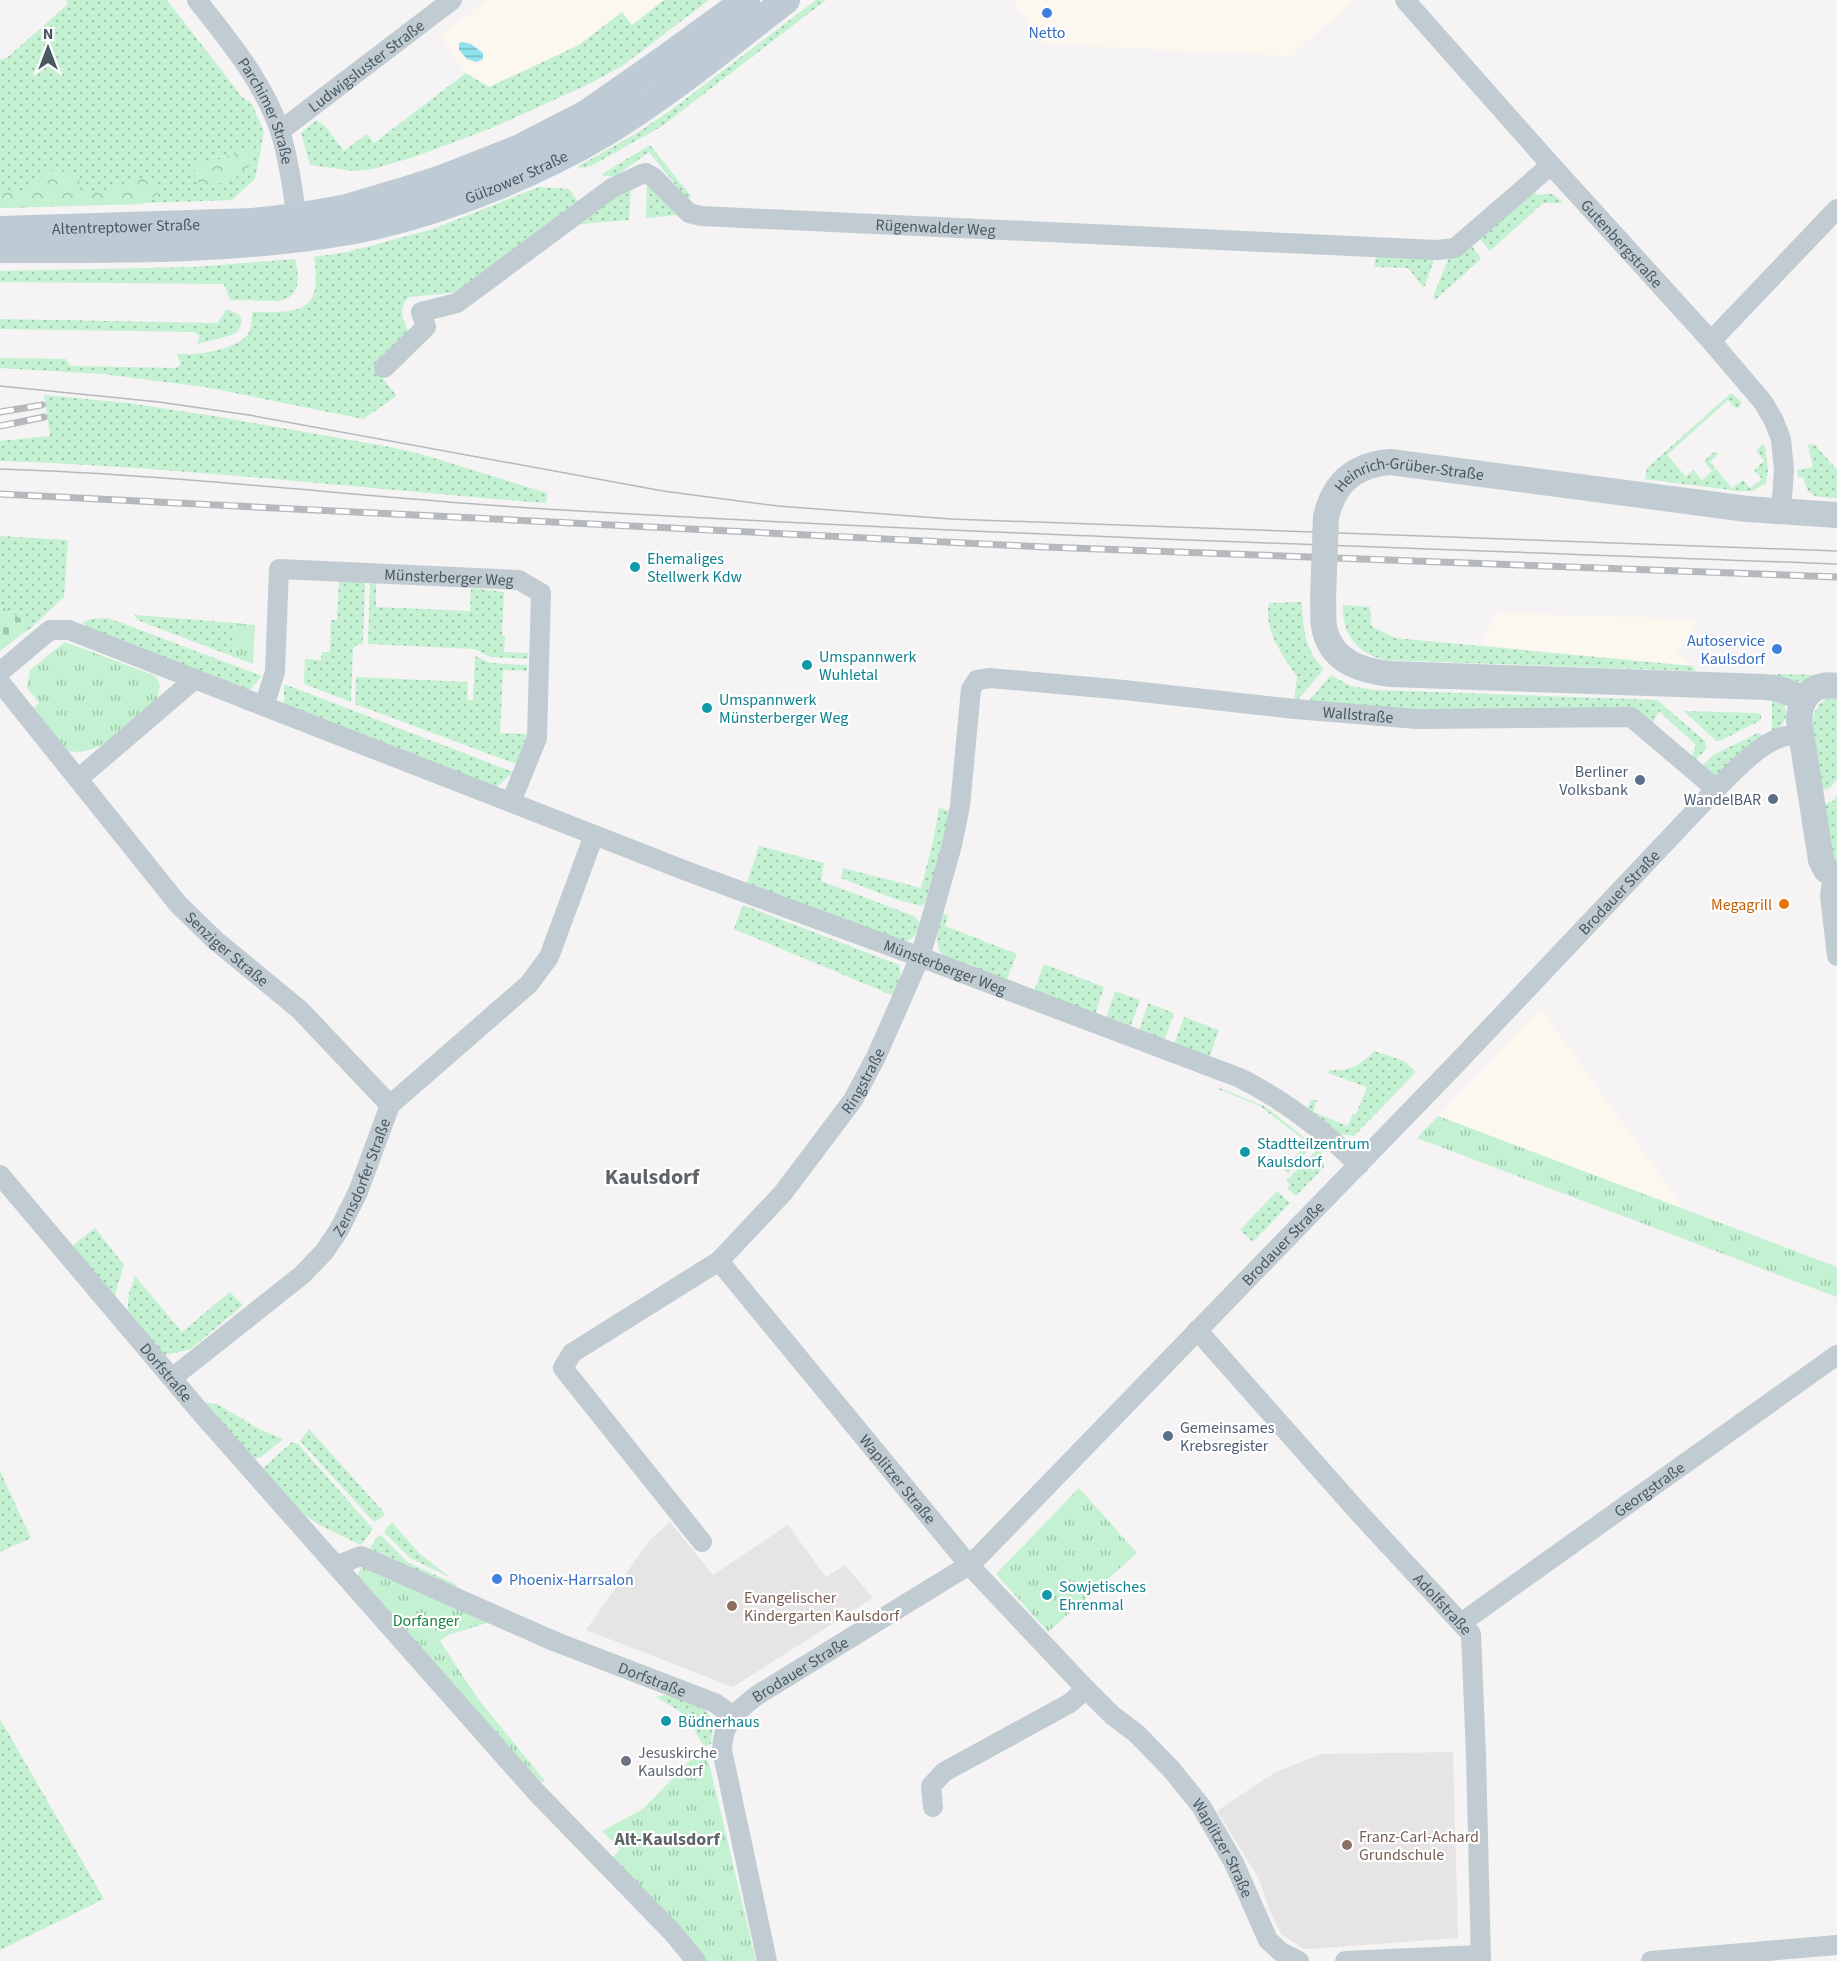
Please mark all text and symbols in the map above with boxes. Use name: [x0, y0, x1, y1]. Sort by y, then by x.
marker: Netto: [1040, 6, 1054, 20]
street label: Ludwigsluster Straße: [304, 15, 429, 118]
north arrow: [18, 18, 78, 78]
place label: Netto: [1028, 22, 1066, 44]
text: N: [43, 23, 53, 45]
street label: Parchimer Straße: [232, 53, 298, 166]
street label: Gülzower Straße: [462, 145, 572, 210]
street label: Gutenbergstraße: [1575, 195, 1668, 293]
street label: Altentreptower Straße: [52, 214, 200, 240]
street label: Rügenwalder Weg: [875, 214, 996, 242]
street label: Heinrich-Grüber-Straße: [1329, 452, 1485, 497]
place label: Ehemaliges Stellwerk Kdw: [647, 548, 743, 588]
marker: Ehemaliges Stellwerk Kdw: [628, 560, 642, 574]
street label: Münsterberger Weg: [384, 564, 514, 592]
place label: Autoservice Kaulsdorf: [1687, 630, 1766, 670]
marker: Autoservice Kaulsdorf: [1770, 642, 1784, 656]
place label: Umspannwerk Wuhletal: [819, 646, 916, 686]
marker: Umspannwerk Wuhletal: [800, 658, 814, 672]
place label: Umspannwerk Münsterberger Weg: [719, 689, 848, 729]
marker: Umspannwerk Münsterberger Weg: [700, 701, 714, 715]
street label: Wallstraße: [1322, 701, 1394, 729]
place label: Berliner Volksbank: [1559, 761, 1628, 801]
marker: Berliner Volksbank: [1633, 773, 1647, 787]
place label: WandelBAR: [1684, 789, 1761, 811]
marker: WandelBAR: [1766, 792, 1780, 806]
street label: Brodauer Straße: [1574, 845, 1665, 940]
place label: Megagrill: [1711, 894, 1772, 916]
marker: Megagrill: [1777, 897, 1791, 911]
street label: Senziger Straße: [180, 907, 273, 992]
street label: Münsterberger Weg: [880, 935, 1009, 1001]
street label: Ringstraße: [836, 1045, 891, 1119]
street label: Zernsdorfer Straße: [328, 1115, 396, 1241]
place label: Stadtteilzentrum Kaulsdorf: [1257, 1133, 1370, 1173]
marker: Stadtteilzentrum Kaulsdorf: [1238, 1145, 1252, 1159]
district label: Kaulsdorf: [605, 1161, 701, 1193]
street label: Brodauer Straße: [1237, 1197, 1329, 1291]
street label: Dorfstraße: [134, 1338, 197, 1407]
place label: Gemeinsames Krebsregister: [1180, 1417, 1275, 1457]
marker: Gemeinsames Krebsregister: [1161, 1429, 1175, 1443]
street label: Waplitzer Straße: [854, 1430, 941, 1529]
street label: Georgstraße: [1610, 1457, 1690, 1523]
place label: Phoenix-Harrsalon: [509, 1569, 634, 1591]
street label: Adolfstraße: [1408, 1569, 1477, 1640]
marker: Phoenix-Harrsalon: [490, 1572, 504, 1586]
place label: Sowjetisches Ehrenmal: [1059, 1576, 1146, 1616]
place label: Evangelischer Kindergarten Kaulsdorf: [744, 1587, 901, 1627]
marker: Sowjetisches Ehrenmal: [1040, 1588, 1054, 1602]
marker: Evangelischer Kindergarten Kaulsdorf: [725, 1599, 739, 1613]
park label: Dorfanger: [393, 1610, 460, 1632]
street label: Brodauer Straße: [748, 1632, 853, 1708]
street label: Dorfstraße: [615, 1657, 689, 1703]
place label: Büdnerhaus: [678, 1711, 760, 1733]
marker: Büdnerhaus: [659, 1714, 673, 1728]
place label: Jesuskirche Kaulsdorf: [638, 1742, 717, 1782]
marker: Jesuskirche Kaulsdorf: [619, 1754, 633, 1768]
street label: Waplitzer Straße: [1187, 1794, 1258, 1901]
place label: Franz-Carl-Achard Grundschule: [1359, 1826, 1479, 1866]
district label: Alt-Kaulsdorf: [613, 1827, 720, 1852]
marker: Franz-Carl-Achard Grundschule: [1340, 1838, 1354, 1852]

